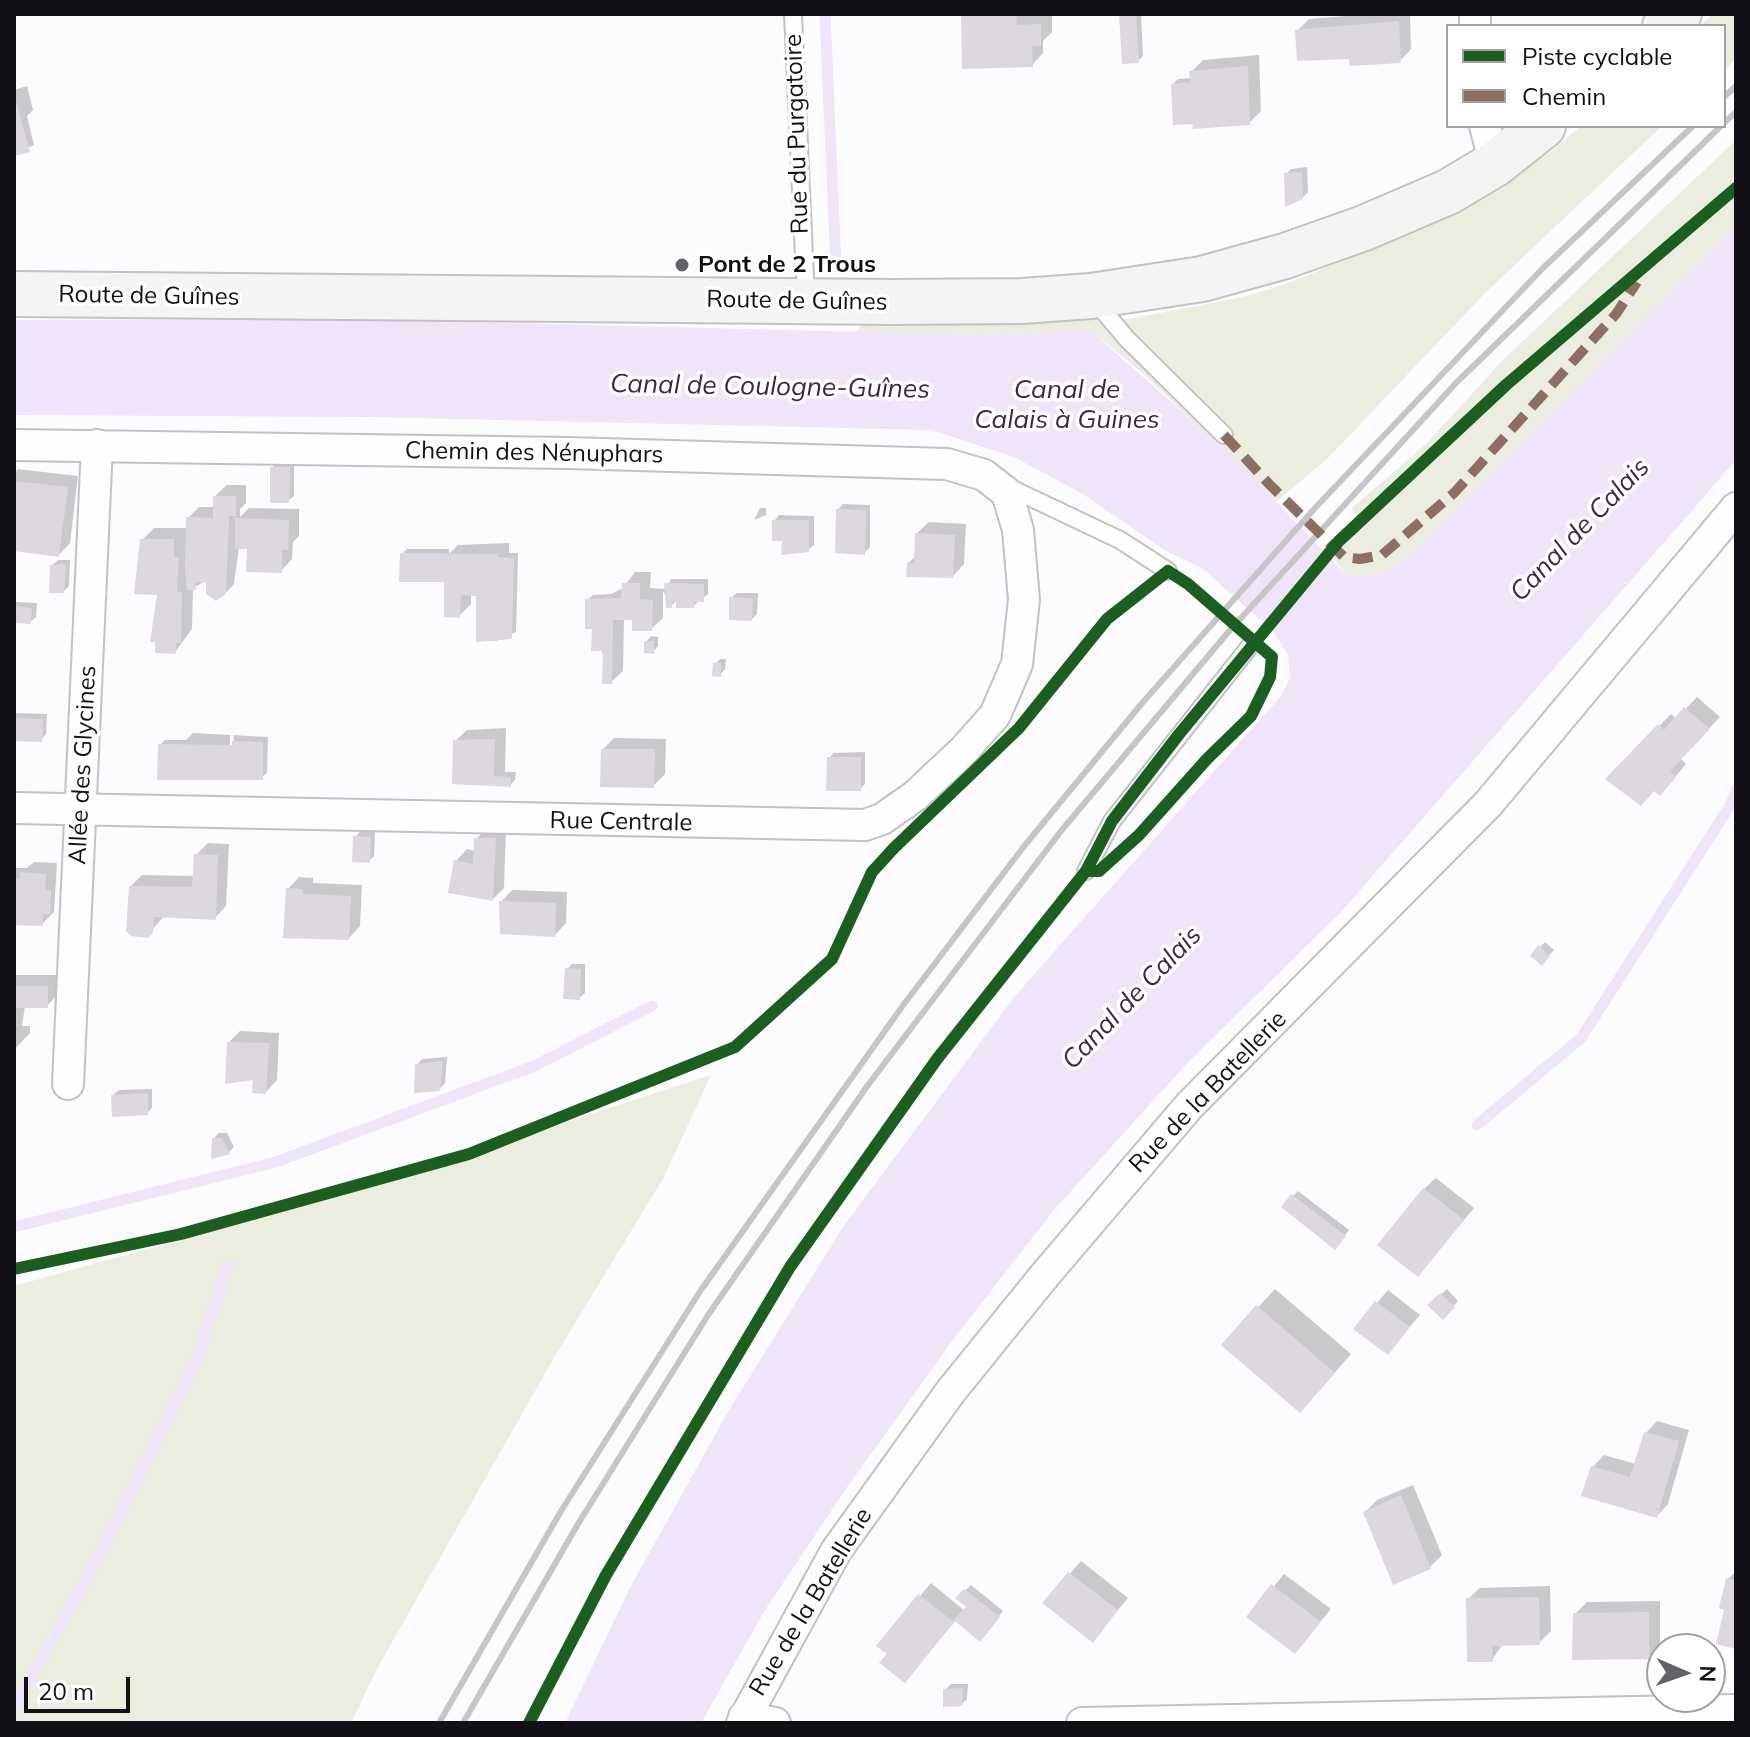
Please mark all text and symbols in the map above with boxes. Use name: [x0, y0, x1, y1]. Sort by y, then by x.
legend: [1446, 24, 1726, 128]
street label: Rue du Purgatoire: [779, 33, 815, 235]
text: Piste cyclable: [1522, 41, 1672, 71]
text: Chemin: [1522, 81, 1606, 111]
place label: Pont de 2 Trous: [698, 251, 876, 279]
marker: Pont de 2 Trous: [673, 256, 691, 274]
street label: Route de Guînes: [58, 280, 240, 312]
street label: Route de Guînes: [706, 285, 888, 317]
water label: Canal de Coulogne-Guînes: [610, 369, 930, 405]
water label: Canal de Calais à Guines: [974, 374, 1160, 436]
street label: Chemin des Nénuphars: [405, 436, 663, 470]
water label: Canal de Calais: [1504, 452, 1656, 608]
street label: Allée des Glycines: [63, 665, 103, 865]
street label: Rue Centrale: [549, 806, 693, 838]
water label: Canal de Calais: [1056, 920, 1208, 1076]
street label: Rue de la Batellerie: [1123, 1005, 1293, 1179]
street label: Rue de la Batellerie: [744, 1503, 878, 1701]
north arrow: [1646, 1633, 1726, 1713]
scale bar: [28, 1661, 134, 1711]
text: N: [1694, 1665, 1722, 1683]
text: 20 m: [38, 1676, 94, 1706]

